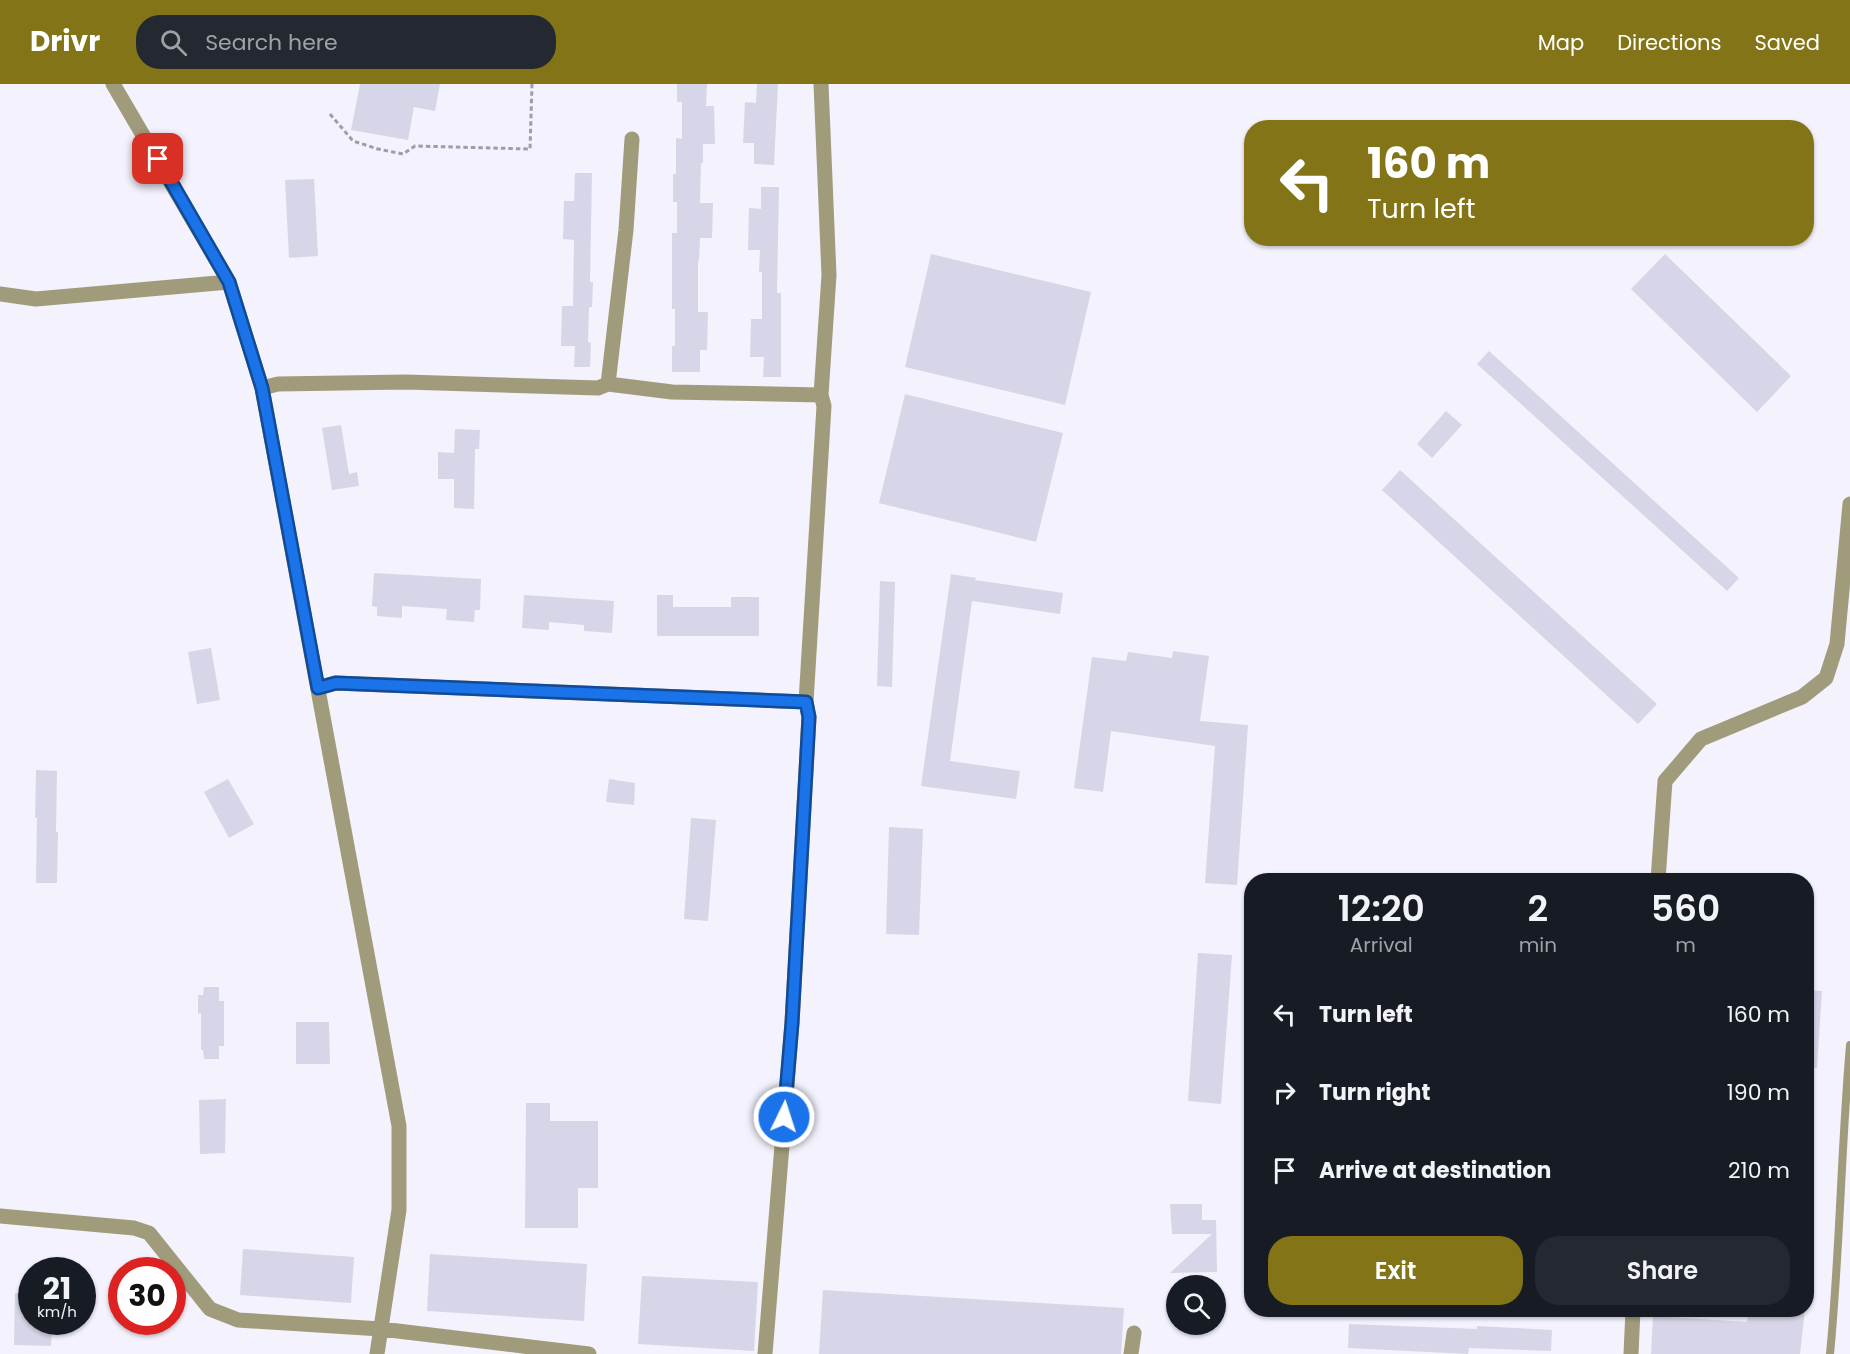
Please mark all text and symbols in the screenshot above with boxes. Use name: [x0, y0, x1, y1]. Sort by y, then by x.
search box: [136, 15, 556, 69]
text: Drivr: [30, 22, 100, 61]
icon: search: [157, 26, 190, 59]
text: Search here: [205, 27, 338, 58]
text: Map: [1538, 28, 1584, 57]
text: Directions: [1617, 28, 1721, 57]
text: Saved: [1754, 28, 1820, 57]
pin: [132, 133, 183, 184]
text: 160 m: [1367, 134, 1490, 193]
icon: arrive: [141, 142, 174, 175]
icon: left: [1268, 144, 1346, 222]
text: Turn left: [1367, 190, 1476, 227]
text: 12:20: [1338, 883, 1425, 934]
text: 2: [1527, 883, 1548, 934]
text: 560: [1651, 883, 1720, 934]
text: Arrival: [1350, 931, 1413, 959]
text: min: [1519, 931, 1557, 959]
text: m: [1675, 931, 1696, 959]
icon: left: [1268, 998, 1301, 1031]
text: Turn left: [1319, 999, 1413, 1030]
text: 160 m: [1727, 999, 1790, 1030]
icon: right: [1268, 1076, 1301, 1109]
text: Turn right: [1319, 1077, 1430, 1108]
text: 190 m: [1727, 1077, 1790, 1108]
position arrow: [752, 1085, 816, 1149]
icon: arrive: [1268, 1154, 1301, 1187]
text: Arrive at destination: [1319, 1155, 1551, 1186]
text: 210 m: [1728, 1155, 1790, 1186]
button: Exit: [1268, 1236, 1523, 1305]
button: Share: [1535, 1236, 1790, 1305]
speed limit sign: 30: [108, 1257, 186, 1335]
text: 21: [43, 1267, 71, 1310]
map controls: [1166, 1275, 1226, 1335]
button: search: [1166, 1275, 1226, 1335]
text: km/h: [37, 1301, 77, 1322]

